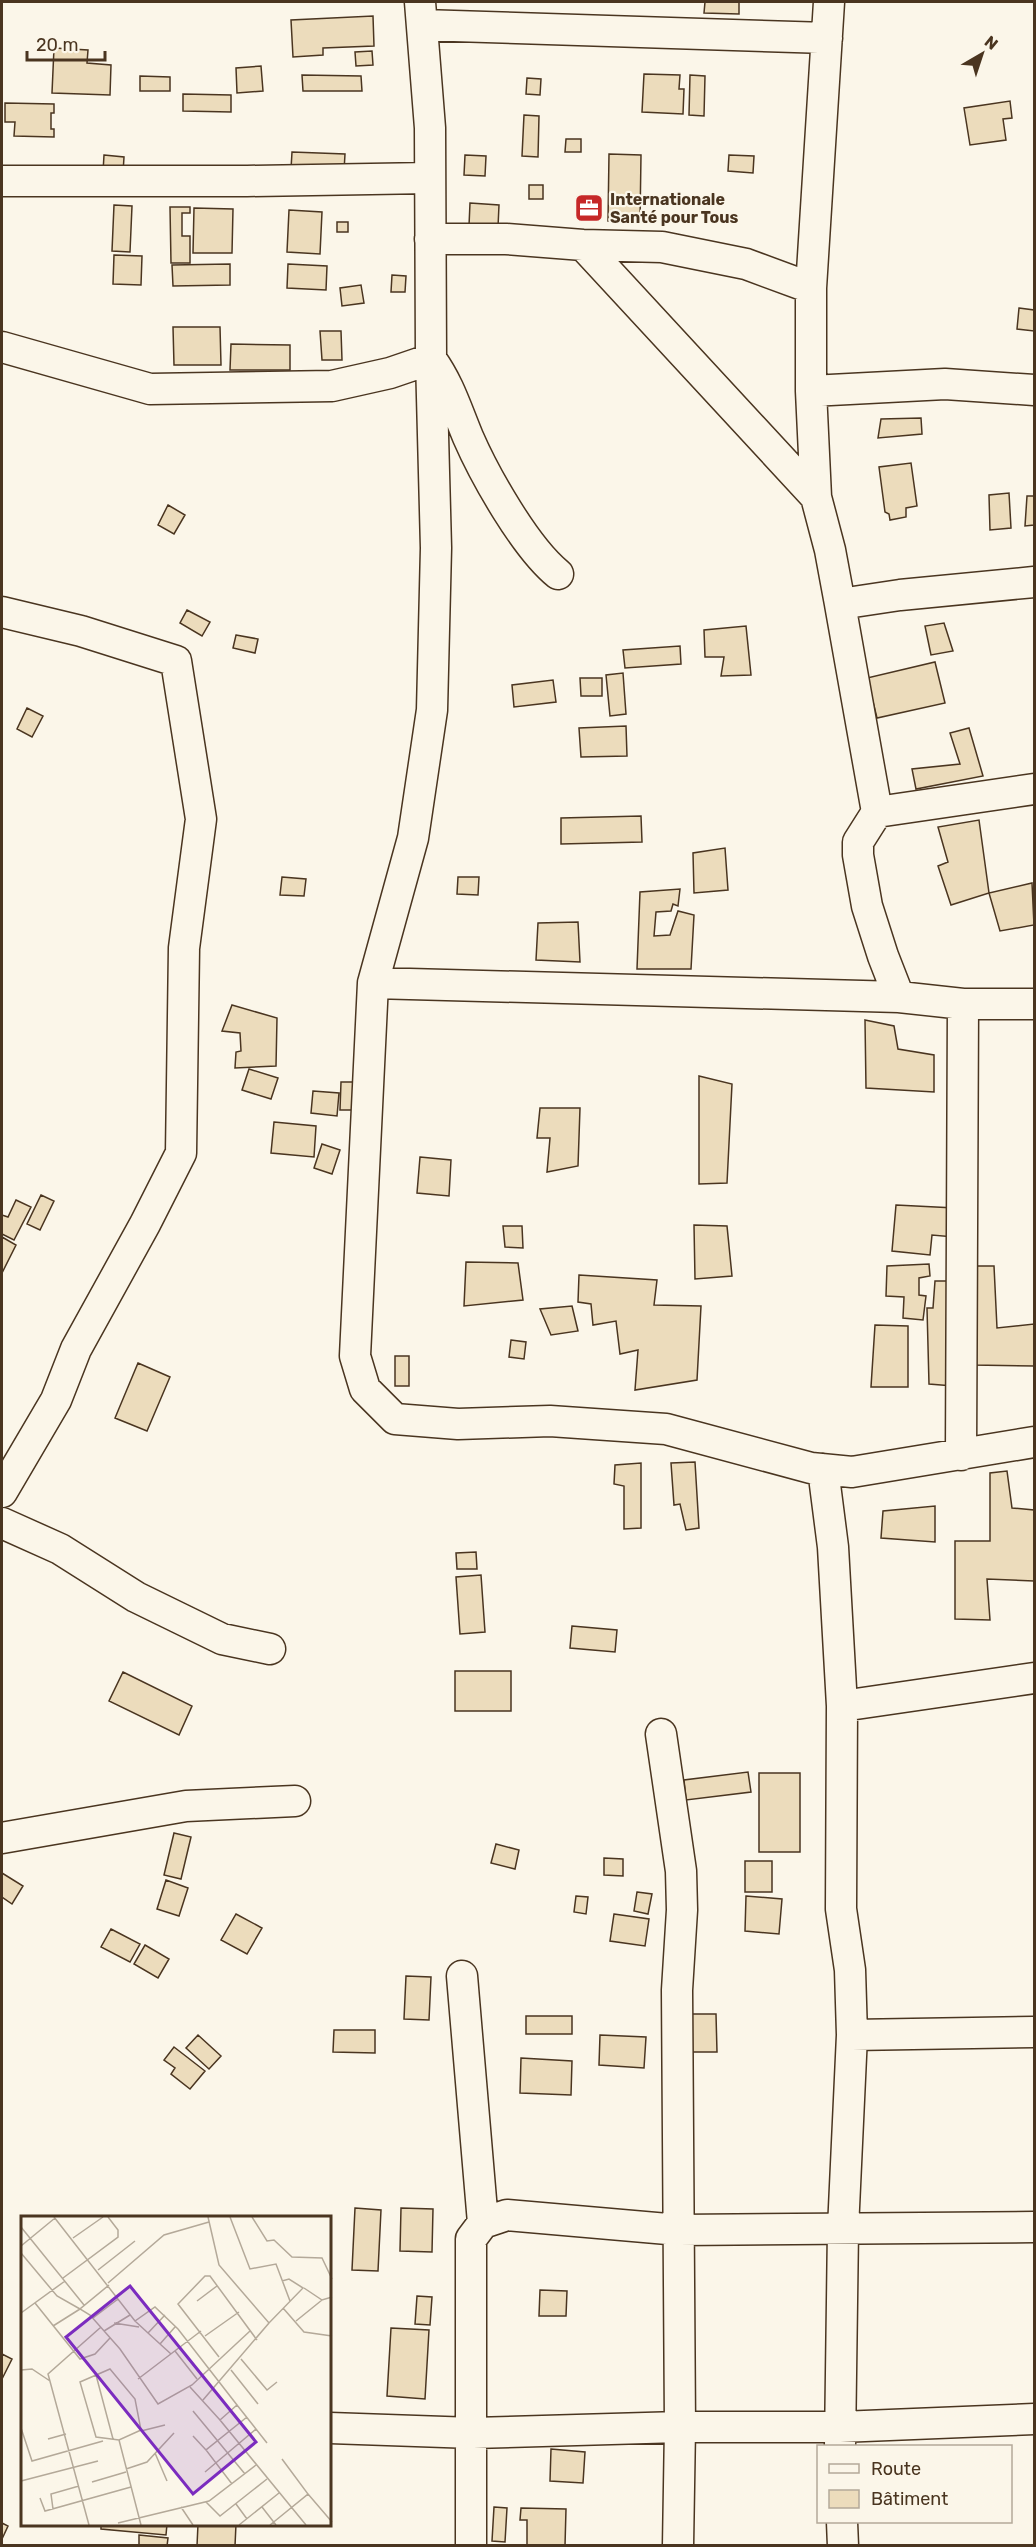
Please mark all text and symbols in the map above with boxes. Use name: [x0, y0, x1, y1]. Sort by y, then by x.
scale bar: [27, 24, 105, 62]
north arrow: [952, 24, 1012, 84]
text: N: [981, 32, 1002, 54]
text: 20 m: [36, 34, 78, 56]
place label: Internationale Santé pour Tous: [610, 190, 738, 227]
office icon: Internationale Santé pour Tous: [573, 192, 605, 224]
inset map: [21, 2216, 332, 2526]
legend: [817, 2445, 1012, 2523]
text: Route: [871, 2458, 921, 2480]
text: Bâtiment: [871, 2488, 948, 2510]

